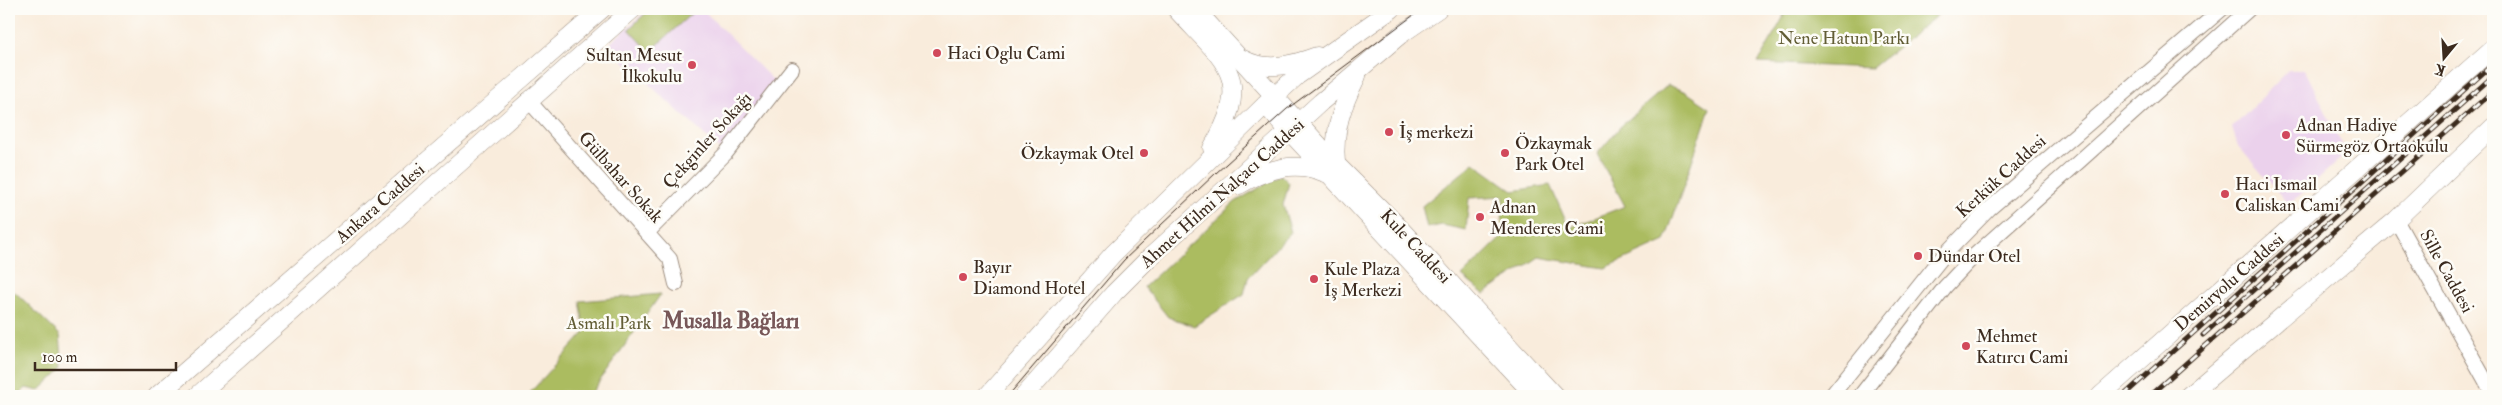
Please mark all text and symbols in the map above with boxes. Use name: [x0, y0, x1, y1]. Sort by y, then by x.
park label: Nene Hatun Parkı: [1778, 27, 1910, 50]
north arrow: [2420, 32, 2470, 82]
place label: Haci Oglu Cami: [947, 42, 1066, 65]
place label: Sultan Mesut İlkokulu: [586, 44, 682, 88]
marker: Haci Oglu Cami: [931, 47, 943, 59]
marker: Sultan Mesut İlkokulu: [686, 59, 698, 71]
text: K: [2432, 60, 2447, 79]
street label: Çekginler Sokağı: [658, 87, 757, 194]
street label: Ahmet Hilmi Nalçacı Caddesi: [1135, 113, 1309, 274]
place label: Adnan Hadiye Sürmegöz Ortaokulu: [2295, 114, 2448, 158]
place label: İş merkezi: [1399, 121, 1474, 144]
marker: İş merkezi: [1383, 126, 1395, 138]
street label: Gülbahar Sokak: [573, 127, 668, 228]
marker: Adnan Hadiye Sürmegöz Ortaokulu: [2280, 129, 2292, 141]
street label: Kerkük Caddesi: [1951, 130, 2051, 223]
place label: Özkaymak Park Otel: [1515, 132, 1592, 176]
place label: Özkaymak Otel: [1021, 142, 1134, 165]
marker: Özkaymak Otel: [1138, 147, 1150, 159]
marker: Özkaymak Park Otel: [1499, 147, 1511, 159]
street label: Ankara Caddesi: [330, 158, 430, 249]
place label: Haci Ismail Caliskan Cami: [2235, 173, 2339, 217]
marker: Haci Ismail Caliskan Cami: [2219, 188, 2231, 200]
place label: Adnan Menderes Cami: [1489, 196, 1604, 240]
street label: Kule Caddesi: [1375, 204, 1456, 289]
marker: Adnan Menderes Cami: [1474, 211, 1486, 223]
street label: Sille Caddesi: [2414, 225, 2479, 317]
street label: Demiryolu Caddesi: [2170, 228, 2289, 336]
place label: Dündar Otel: [1928, 245, 2021, 268]
marker: Dündar Otel: [1912, 250, 1924, 262]
place label: Bayır Diamond Hotel: [973, 256, 1086, 300]
place label: Kule Plaza İş Merkezi: [1324, 258, 1402, 302]
marker: Bayır Diamond Hotel: [957, 271, 969, 283]
marker: Kule Plaza İş Merkezi: [1308, 273, 1320, 285]
district label: Musalla Bağları: [662, 307, 800, 336]
park label: Asmalı Park: [566, 312, 652, 335]
place label: Mehmet Katırcı Cami: [1976, 325, 2069, 369]
scale bar: [35, 340, 176, 372]
marker: Mehmet Katırcı Cami: [1960, 340, 1972, 352]
text: 100 m: [42, 348, 78, 367]

